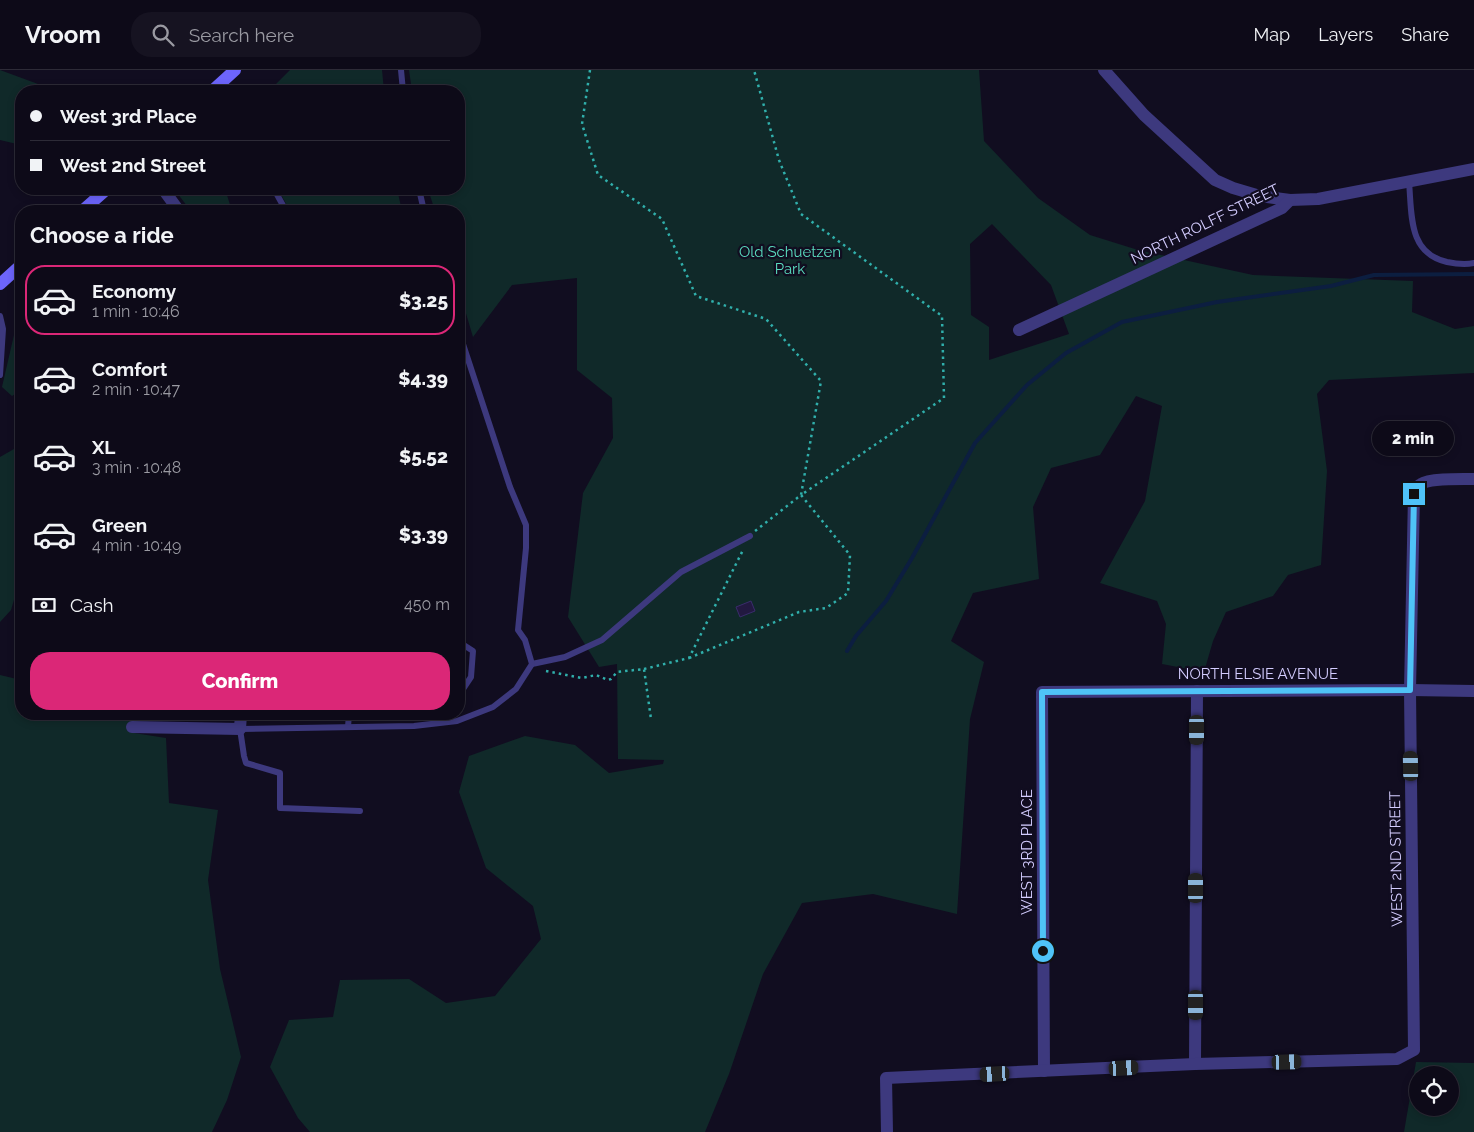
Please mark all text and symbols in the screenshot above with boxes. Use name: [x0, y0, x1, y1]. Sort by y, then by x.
search box: [131, 12, 481, 57]
text: Vroom: [25, 20, 101, 49]
icon: search: [149, 21, 177, 49]
text: Search here: [189, 24, 294, 46]
text: Map: [1254, 24, 1290, 45]
text: Layers: [1318, 24, 1373, 45]
text: Share: [1401, 24, 1449, 45]
text: West 3rd Place: [60, 105, 197, 127]
text: West 2nd Street: [60, 154, 206, 176]
street label: NORTH ROLFF STREET: [1128, 180, 1282, 268]
text: Choose a ride: [30, 222, 174, 248]
park label: Old Schuetzen Park: [739, 243, 841, 278]
icon: car: [32, 278, 77, 323]
text: Economy: [92, 280, 176, 302]
text: $3.25: [399, 289, 448, 311]
text: 1 min · 10:46: [92, 302, 180, 321]
icon: car: [32, 356, 77, 401]
text: Comfort: [92, 358, 167, 380]
text: $4.39: [398, 367, 448, 389]
text: 2 min · 10:47: [92, 380, 180, 399]
callout: 2 min: [1373, 422, 1455, 456]
text: 2 min: [1392, 429, 1434, 448]
icon: car: [32, 434, 77, 479]
text: XL: [92, 436, 115, 458]
text: $5.52: [399, 445, 448, 467]
text: 3 min · 10:48: [92, 458, 181, 477]
route end: [1403, 483, 1425, 505]
icon: car: [32, 512, 77, 557]
text: Green: [92, 514, 147, 536]
text: $3.39: [399, 523, 448, 545]
text: 4 min · 10:49: [92, 536, 181, 555]
icon: cash: [30, 591, 58, 619]
text: Cash: [70, 594, 114, 616]
text: 450 m: [404, 595, 450, 614]
button: Confirm: [30, 652, 450, 710]
street label: NORTH ELSIE AVENUE: [1178, 665, 1338, 683]
car: [1189, 715, 1204, 745]
car: [1403, 751, 1418, 781]
street label: WEST 3RD PLACE: [1018, 789, 1036, 915]
street label: WEST 2ND STREET: [1386, 791, 1406, 927]
car: [1188, 873, 1203, 903]
route start: [1032, 940, 1054, 962]
car: [1188, 990, 1203, 1020]
car: [1271, 1054, 1302, 1070]
car: [1108, 1060, 1139, 1076]
car: [979, 1066, 1010, 1082]
map controls: [1409, 1066, 1459, 1116]
button: locate: [1409, 1066, 1459, 1116]

